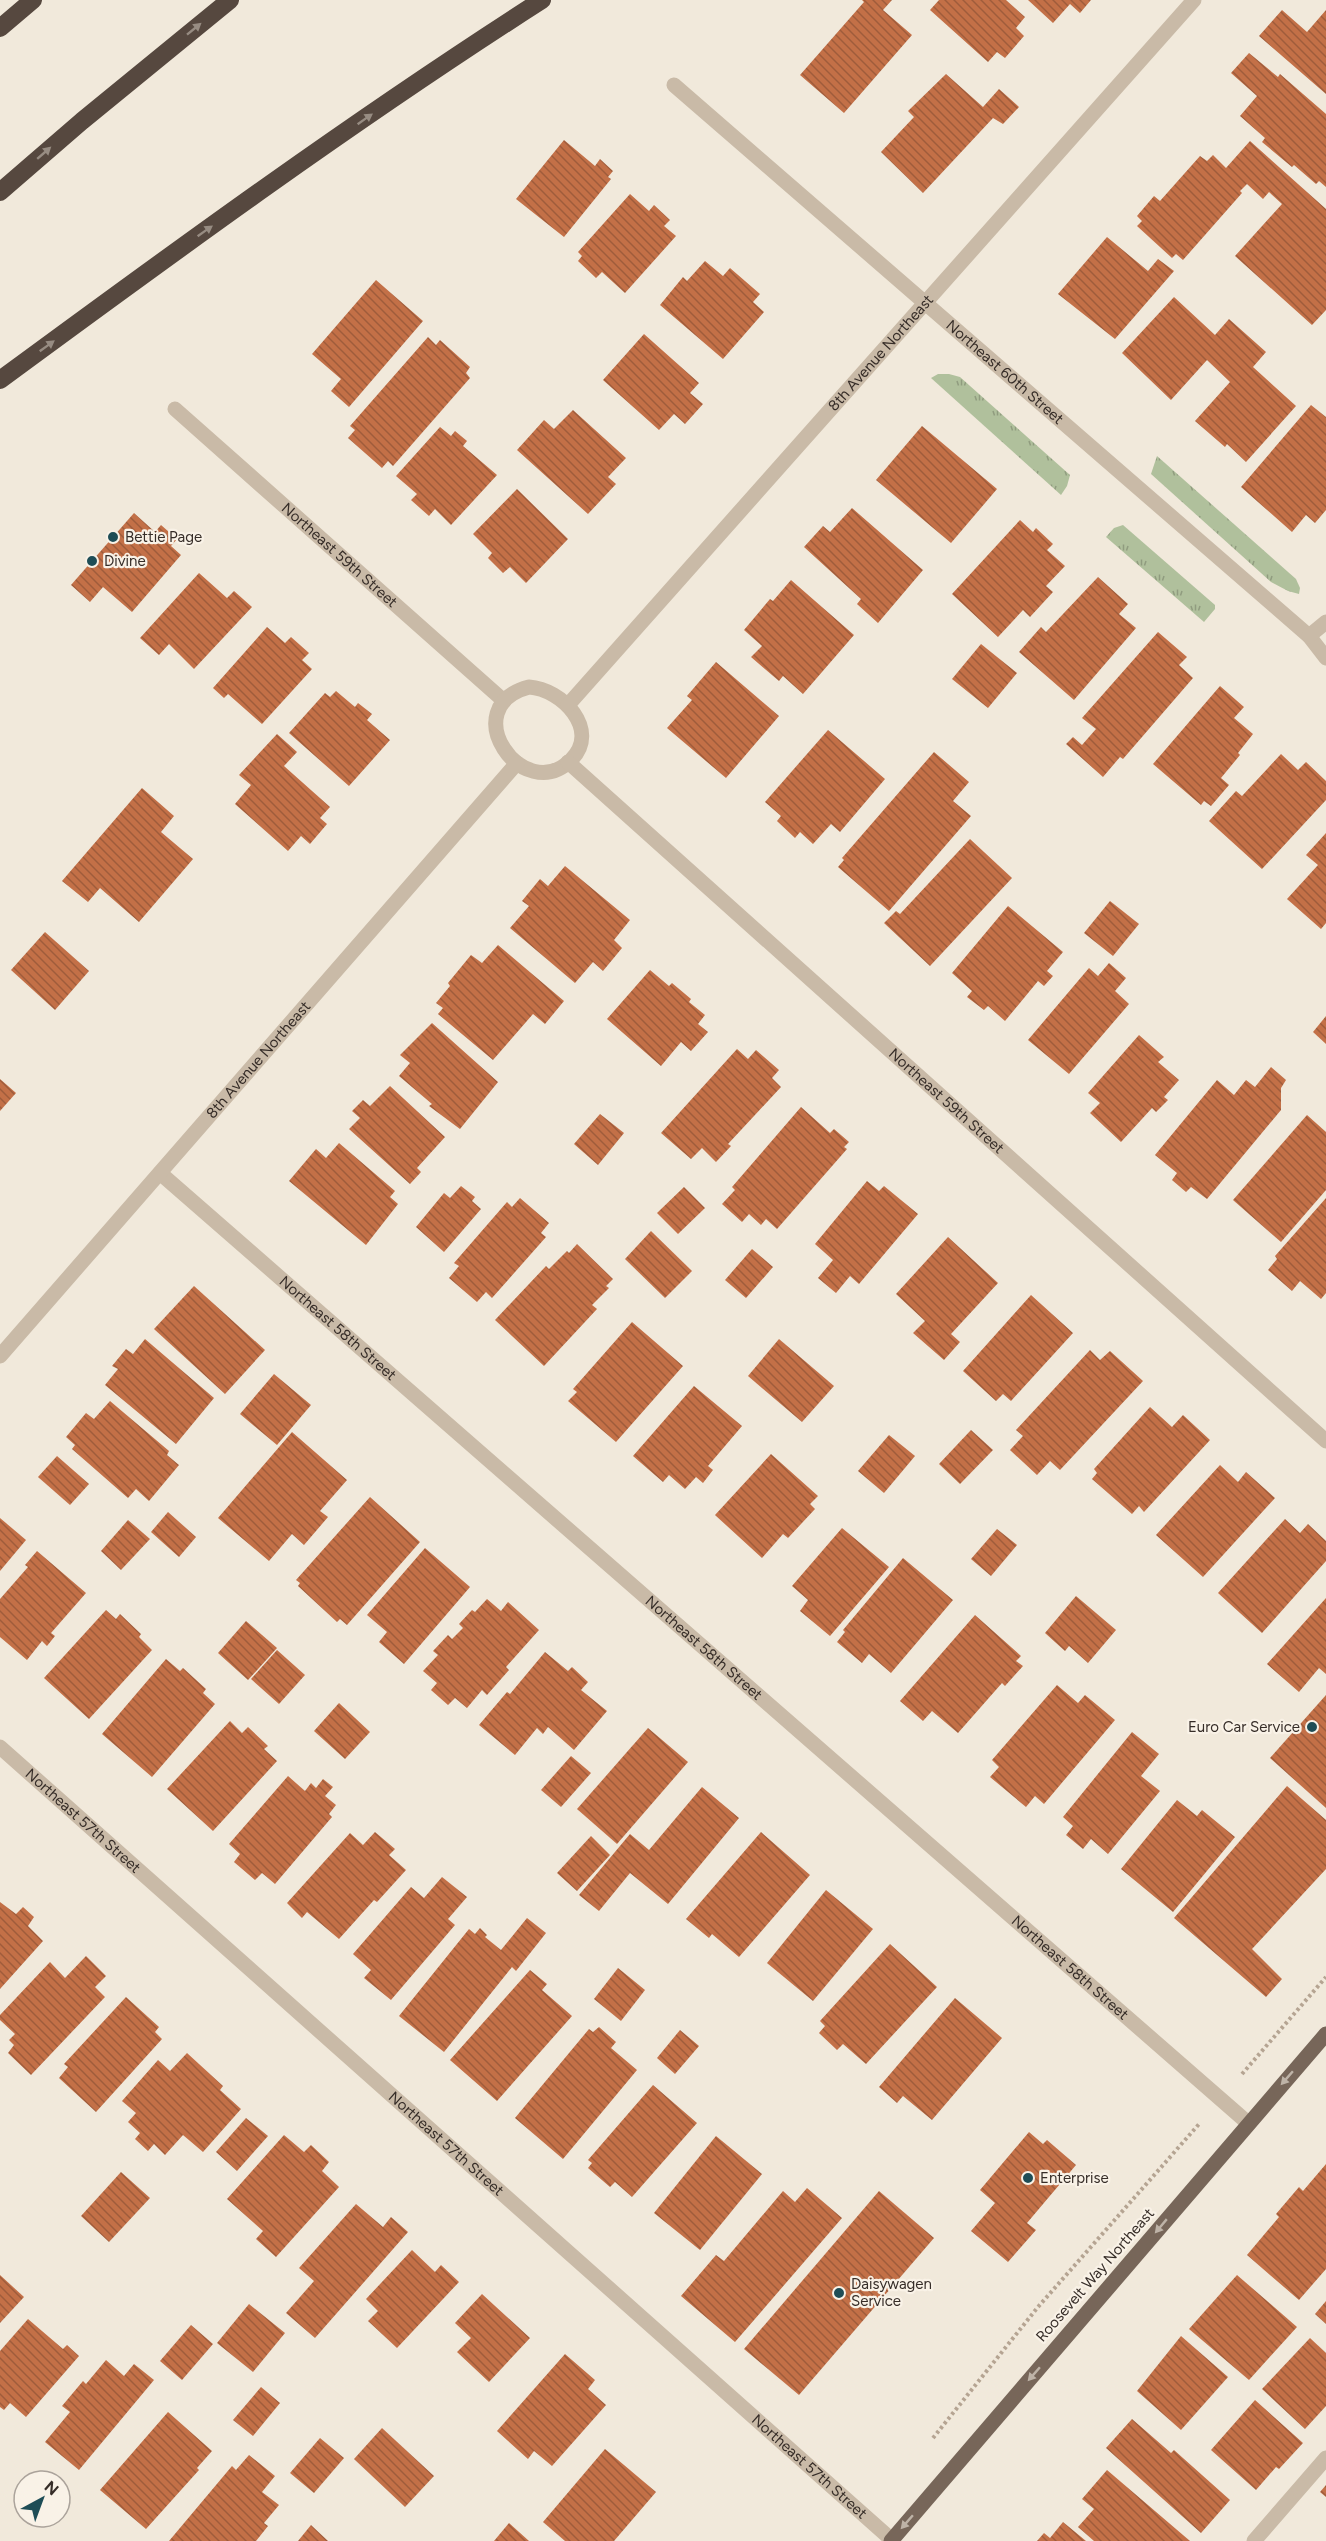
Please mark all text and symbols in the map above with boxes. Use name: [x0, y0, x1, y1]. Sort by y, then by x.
one-way arrow: [187, 23, 202, 36]
one-way arrow: [356, 113, 372, 125]
one-way arrow: [36, 147, 51, 160]
one-way arrow: [196, 225, 212, 237]
street label: 8th Avenue Northeast: [824, 291, 937, 415]
street label: Northeast 60th Street: [942, 316, 1067, 428]
one-way arrow: [40, 340, 55, 352]
street label: Northeast 59th Street: [278, 499, 401, 611]
place label: Bettie Page: [125, 528, 202, 546]
marker: Bettie Page: [106, 530, 120, 544]
place label: Divine: [104, 552, 146, 570]
marker: Divine: [85, 554, 99, 568]
street label: 8th Avenue Northeast: [202, 997, 314, 1122]
street label: Northeast 59th Street: [885, 1045, 1008, 1157]
street label: Northeast 58th Street: [276, 1272, 400, 1384]
street label: Northeast 58th Street: [642, 1592, 766, 1704]
place label: Euro Car Service: [1188, 1718, 1300, 1736]
marker: Euro Car Service: [1305, 1720, 1319, 1734]
street label: Northeast 57th Street: [22, 1765, 145, 1877]
street label: Northeast 58th Street: [1008, 1912, 1132, 2024]
one-way arrow: [1281, 2070, 1294, 2086]
street label: Northeast 57th Street: [385, 2088, 508, 2200]
place label: Enterprise: [1040, 2169, 1109, 2187]
marker: Enterprise: [1021, 2171, 1035, 2185]
street label: Roosevelt Way Northeast: [1032, 2204, 1158, 2345]
one-way arrow: [1154, 2218, 1167, 2234]
place label: Daisywagen Service: [851, 2275, 932, 2310]
marker: Daisywagen Service: [832, 2286, 846, 2300]
one-way arrow: [1028, 2366, 1041, 2381]
street label: Northeast 57th Street: [748, 2411, 871, 2523]
north arrow: [12, 2469, 72, 2529]
text: N: [41, 2477, 62, 2499]
one-way arrow: [901, 2514, 914, 2529]

